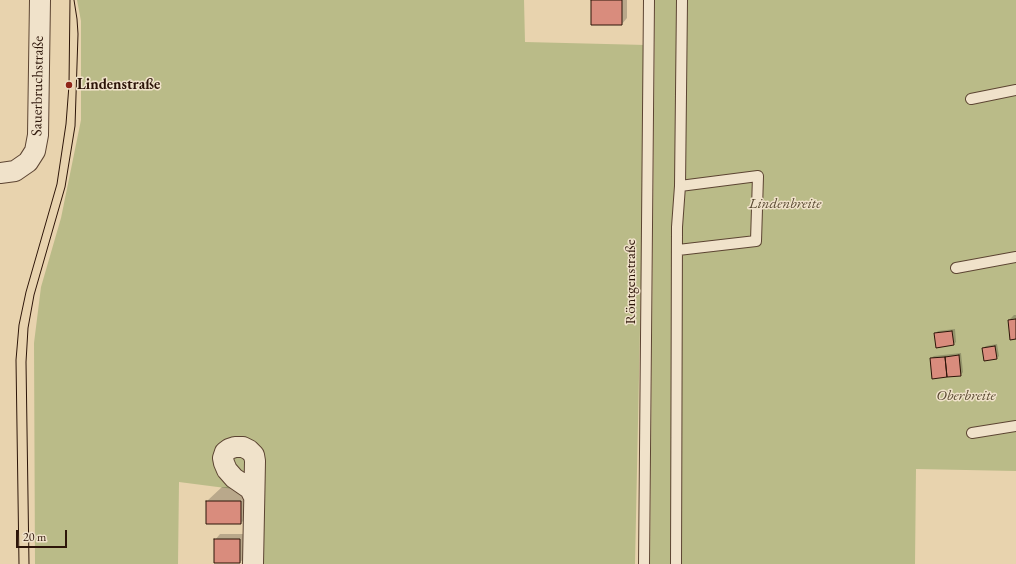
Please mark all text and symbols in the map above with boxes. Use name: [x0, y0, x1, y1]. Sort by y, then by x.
street label: Sauerbruchstraße: [28, 36, 48, 136]
place label: Lindenstraße: [77, 76, 160, 94]
marker: Lindenstraße: [64, 80, 74, 90]
park label: Lindenbreite: [749, 195, 821, 213]
street label: Röntgenstraße: [622, 239, 640, 325]
park label: Oberbreite: [936, 387, 996, 405]
scale bar: [18, 522, 69, 548]
text: 20 m: [23, 529, 46, 545]

